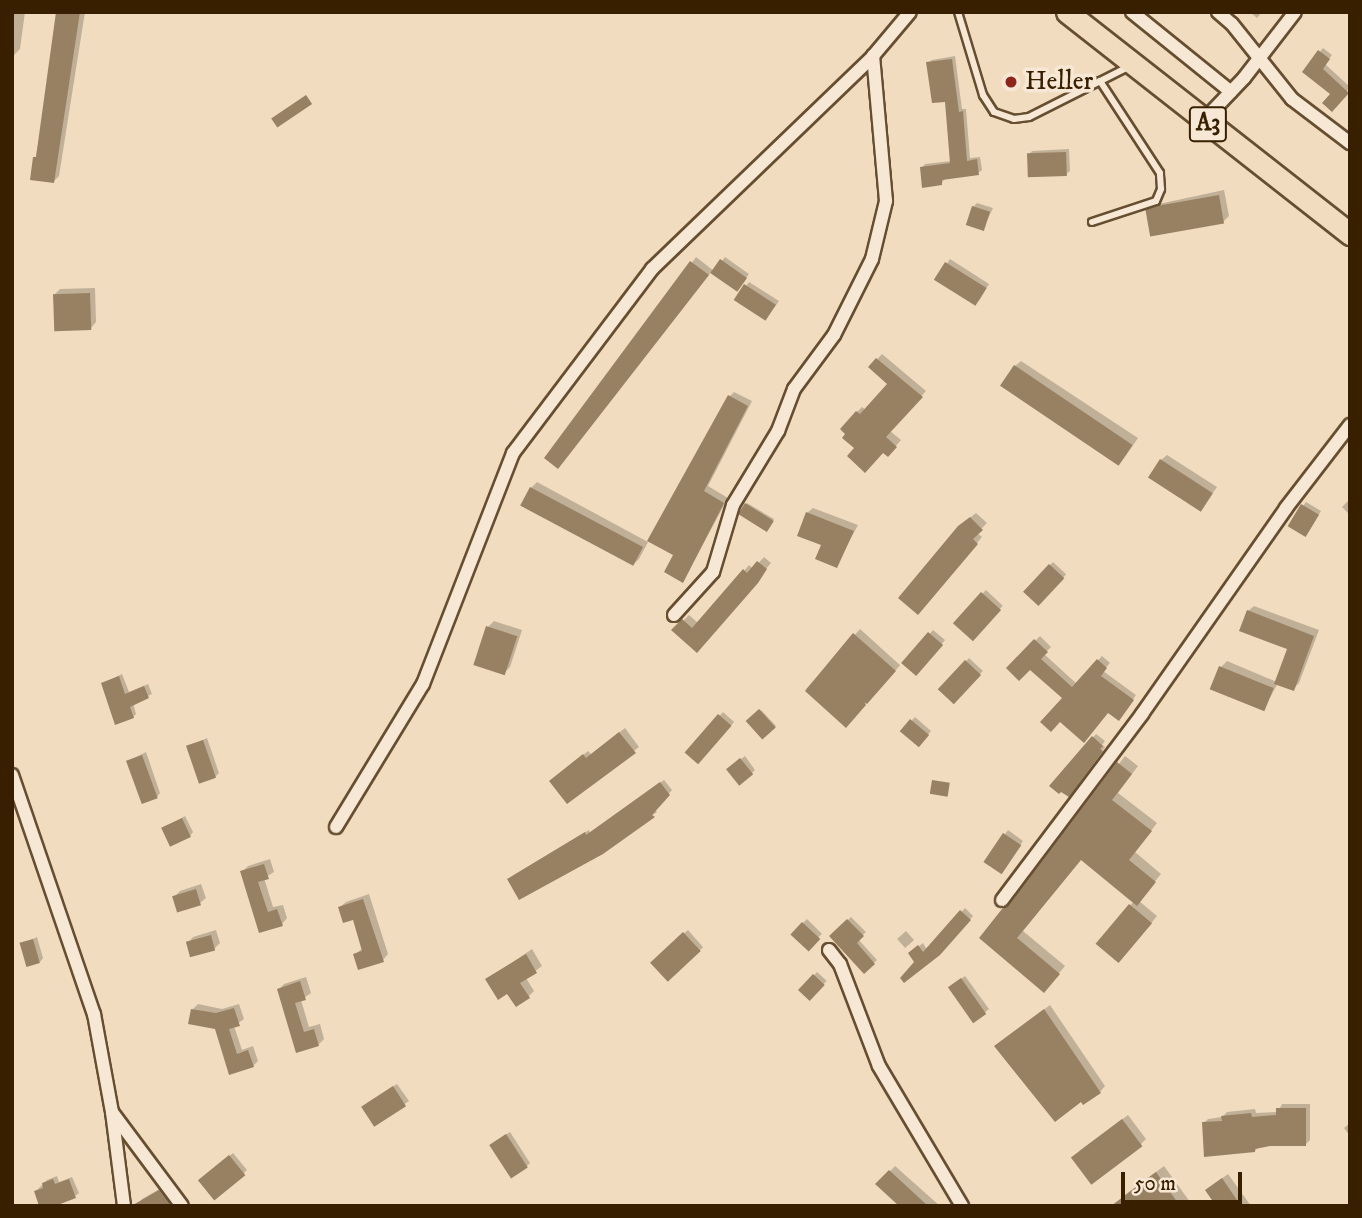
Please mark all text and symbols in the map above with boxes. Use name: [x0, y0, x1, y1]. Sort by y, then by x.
place label: Heller: [1025, 66, 1093, 98]
marker: Heller: [1003, 74, 1019, 90]
road number: A3: [1189, 104, 1227, 144]
scale bar: [1124, 1158, 1245, 1202]
text: 50 m: [1134, 1171, 1176, 1197]

